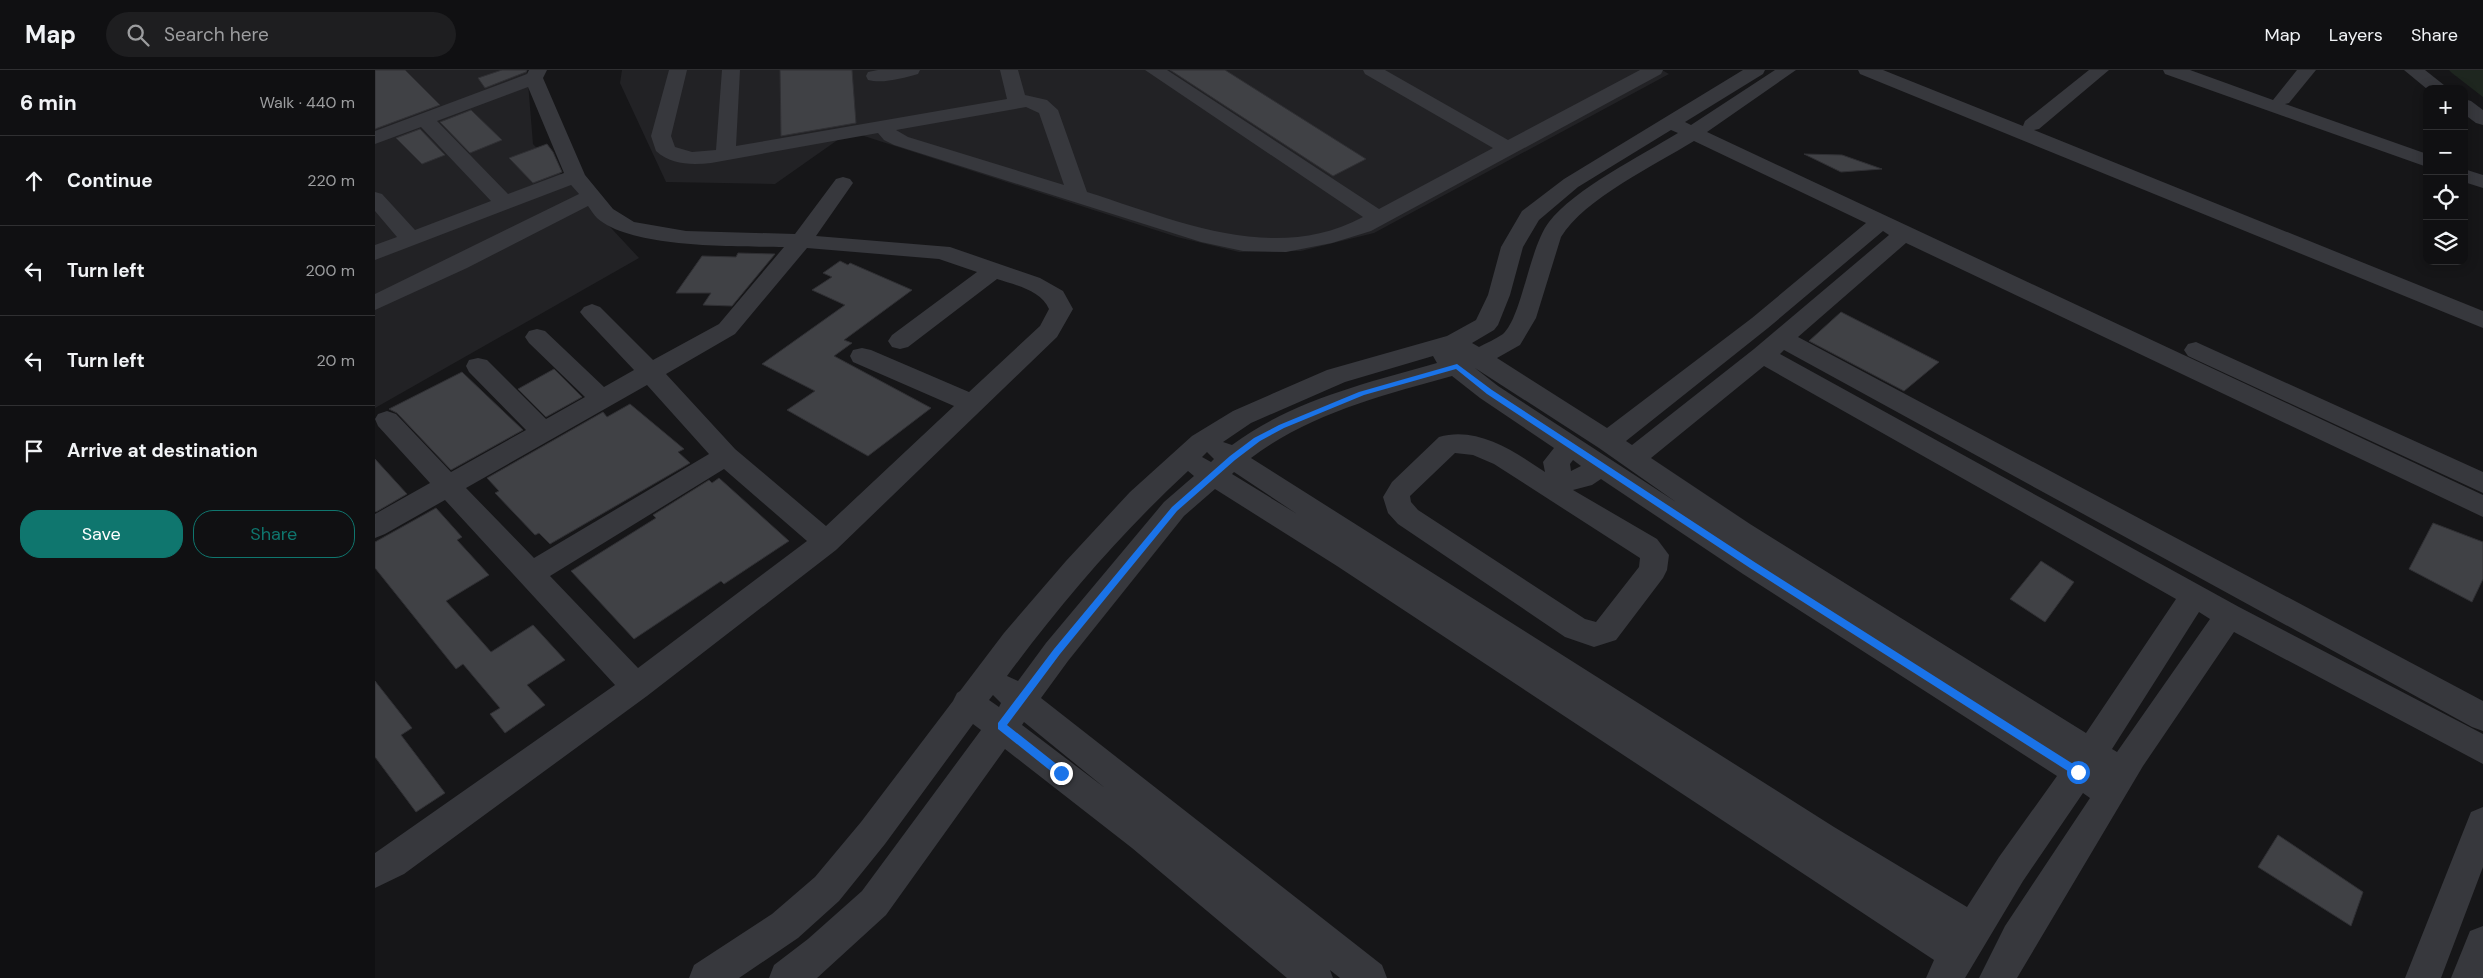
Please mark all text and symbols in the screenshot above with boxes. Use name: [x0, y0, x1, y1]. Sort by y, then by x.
search box: [106, 12, 456, 57]
text: Map: [25, 19, 76, 50]
icon: search: [124, 21, 152, 49]
text: Search here: [164, 22, 269, 47]
text: Map: [2265, 23, 2301, 47]
text: Layers: [2329, 23, 2383, 47]
text: Share: [2411, 23, 2458, 47]
map controls: [2423, 85, 2468, 265]
button: +: [2423, 85, 2468, 130]
text: 6 min: [20, 89, 77, 117]
text: Walk · 440 m: [259, 92, 355, 113]
button: −: [2423, 130, 2468, 175]
icon: ahead: [20, 167, 48, 195]
text: Continue: [67, 168, 153, 193]
text: 220 m: [307, 170, 355, 191]
button: locate: [2423, 175, 2468, 220]
button: layers: [2423, 220, 2468, 265]
icon: left: [20, 257, 48, 285]
text: Turn left: [67, 258, 145, 283]
text: 200 m: [306, 260, 355, 281]
icon: left: [20, 347, 48, 375]
text: Turn left: [67, 348, 145, 373]
text: 20 m: [316, 350, 355, 371]
icon: arrive: [20, 437, 48, 465]
text: Arrive at destination: [67, 438, 258, 463]
button: Save: [20, 510, 183, 558]
button: Share: [193, 510, 355, 558]
route start: [2067, 761, 2090, 784]
route end: [1050, 762, 1073, 785]

